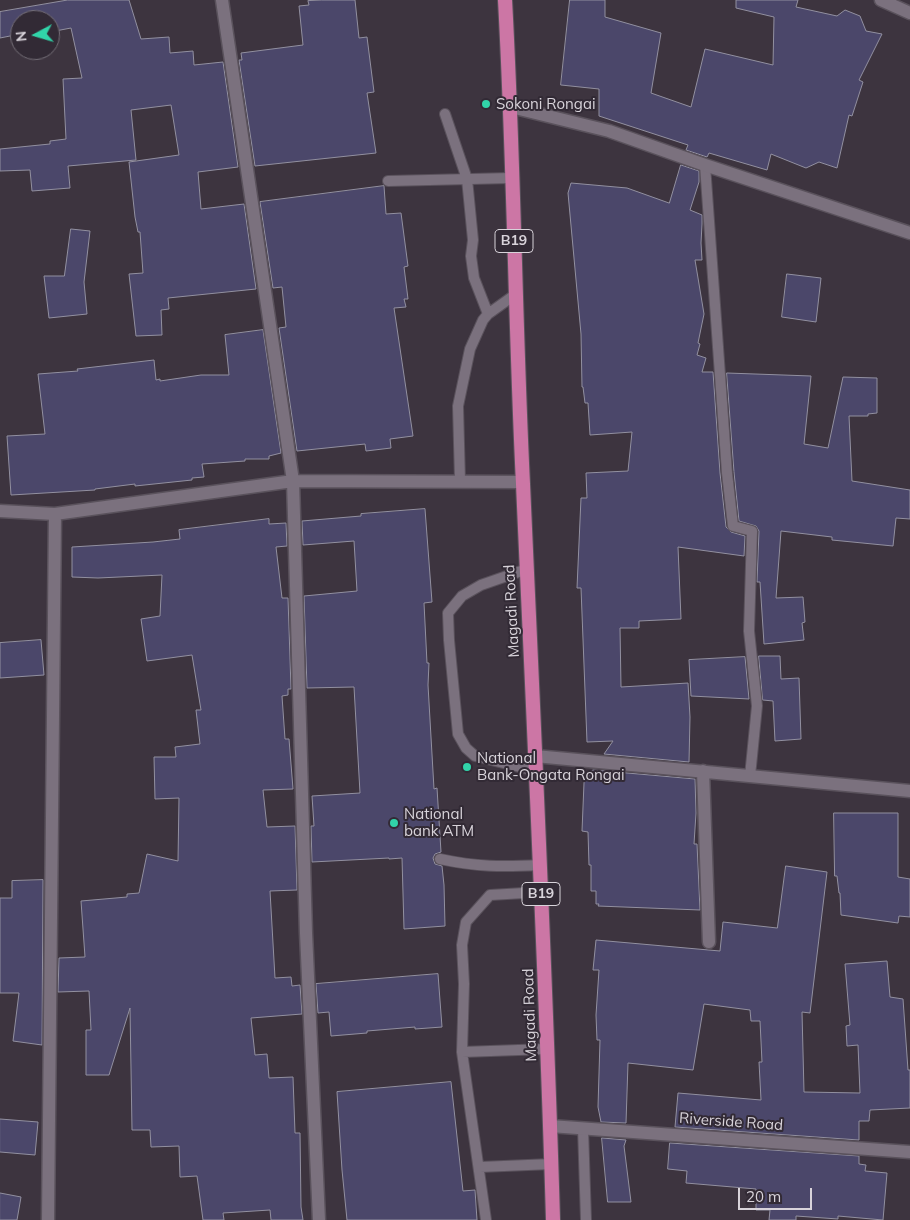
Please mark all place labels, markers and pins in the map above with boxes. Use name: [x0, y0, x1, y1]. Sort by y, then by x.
place label: Sokoni Rongai: [496, 95, 595, 113]
marker: Sokoni Rongai: [480, 98, 492, 110]
place label: National Bank-Ongata Rongai: [477, 749, 624, 784]
marker: National Bank-Ongata Rongai: [461, 761, 473, 773]
place label: National bank ATM: [404, 805, 474, 840]
marker: National bank ATM: [388, 817, 400, 829]

